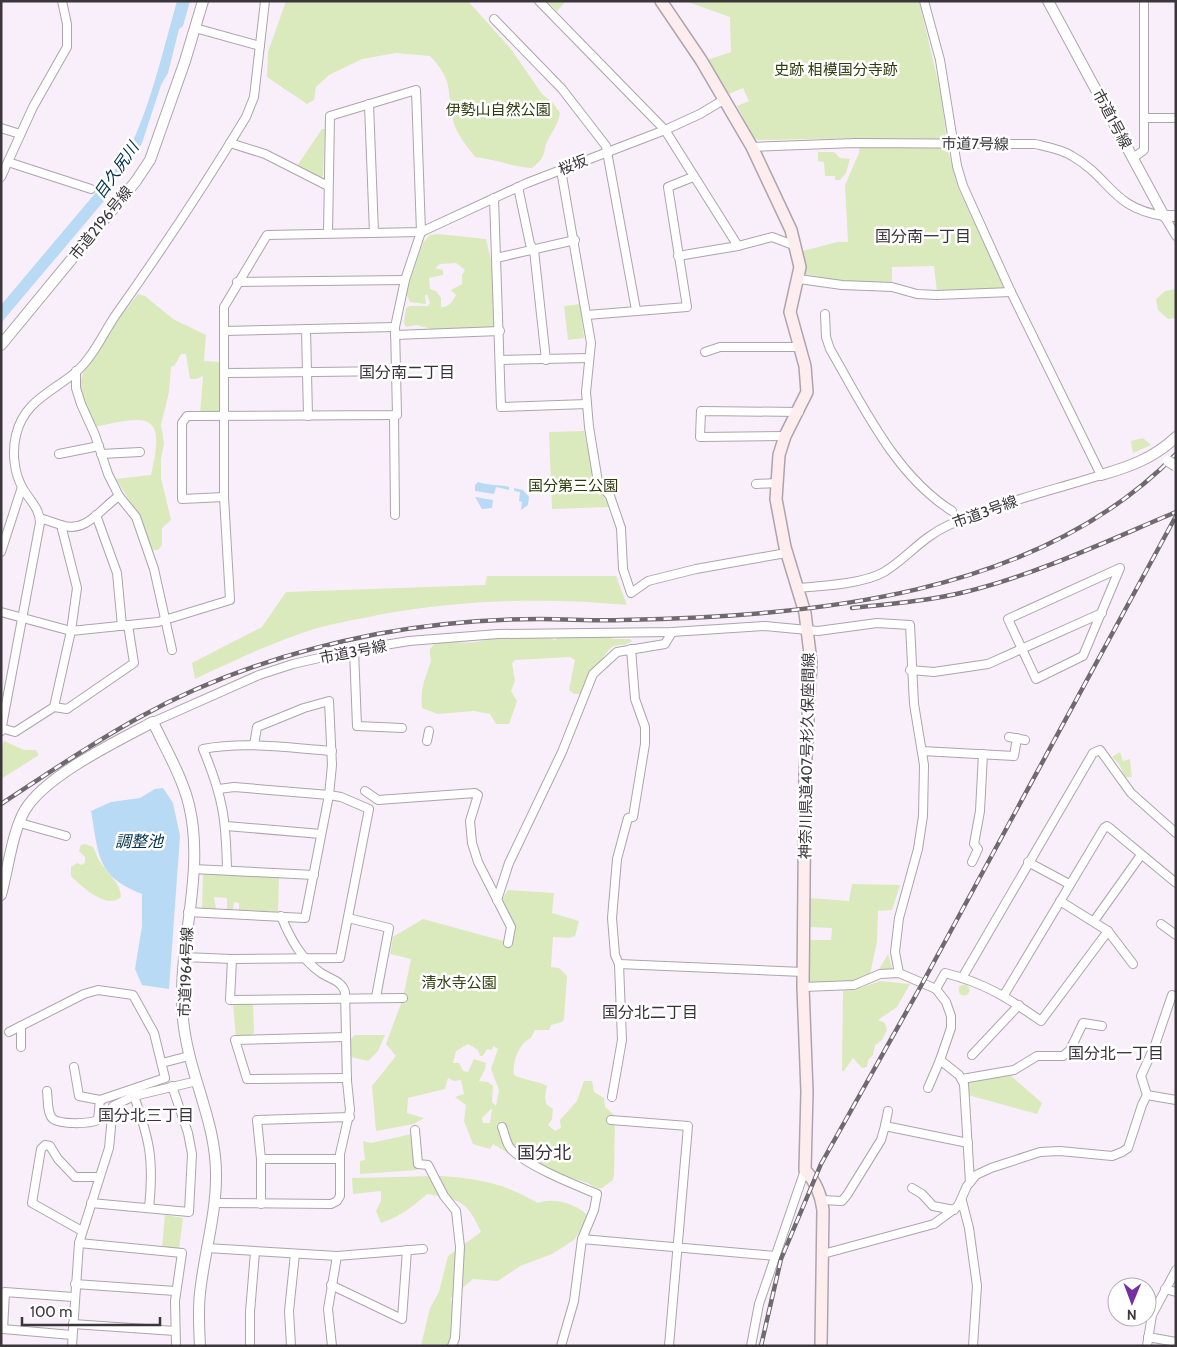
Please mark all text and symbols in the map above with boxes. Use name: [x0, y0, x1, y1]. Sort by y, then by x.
park label: 史跡 相模国分寺跡: [774, 61, 898, 79]
street label: 市道1号線: [1089, 86, 1135, 152]
park label: 伊勢山自然公園: [445, 101, 551, 119]
street label: 市道7号線: [941, 134, 1009, 154]
water label: 目久尻川: [90, 137, 144, 202]
street label: 桜坂: [556, 151, 590, 179]
street label: 市道2196号線: [66, 182, 136, 264]
district label: 国分南一丁目: [875, 227, 971, 246]
district label: 国分南二丁目: [359, 363, 455, 382]
park label: 国分第三公園: [528, 477, 618, 495]
street label: 市道3号線: [950, 492, 1020, 532]
street label: 市道3号線: [318, 637, 388, 667]
street label: 神奈川県道407号杉久保座間線: [796, 653, 818, 859]
water label: 調整池: [115, 832, 165, 851]
street label: 市道1964号線: [175, 926, 197, 1018]
park label: 清水寺公園: [421, 974, 497, 992]
district label: 国分北二丁目: [602, 1003, 698, 1022]
district label: 国分北一丁目: [1068, 1044, 1164, 1063]
district label: 国分北三丁目: [98, 1106, 194, 1125]
district label: 国分北: [517, 1142, 571, 1164]
north arrow: [1107, 1277, 1157, 1327]
scale bar: [22, 1294, 160, 1326]
text: 100 m: [30, 1303, 72, 1321]
text: N: [1127, 1306, 1137, 1324]

